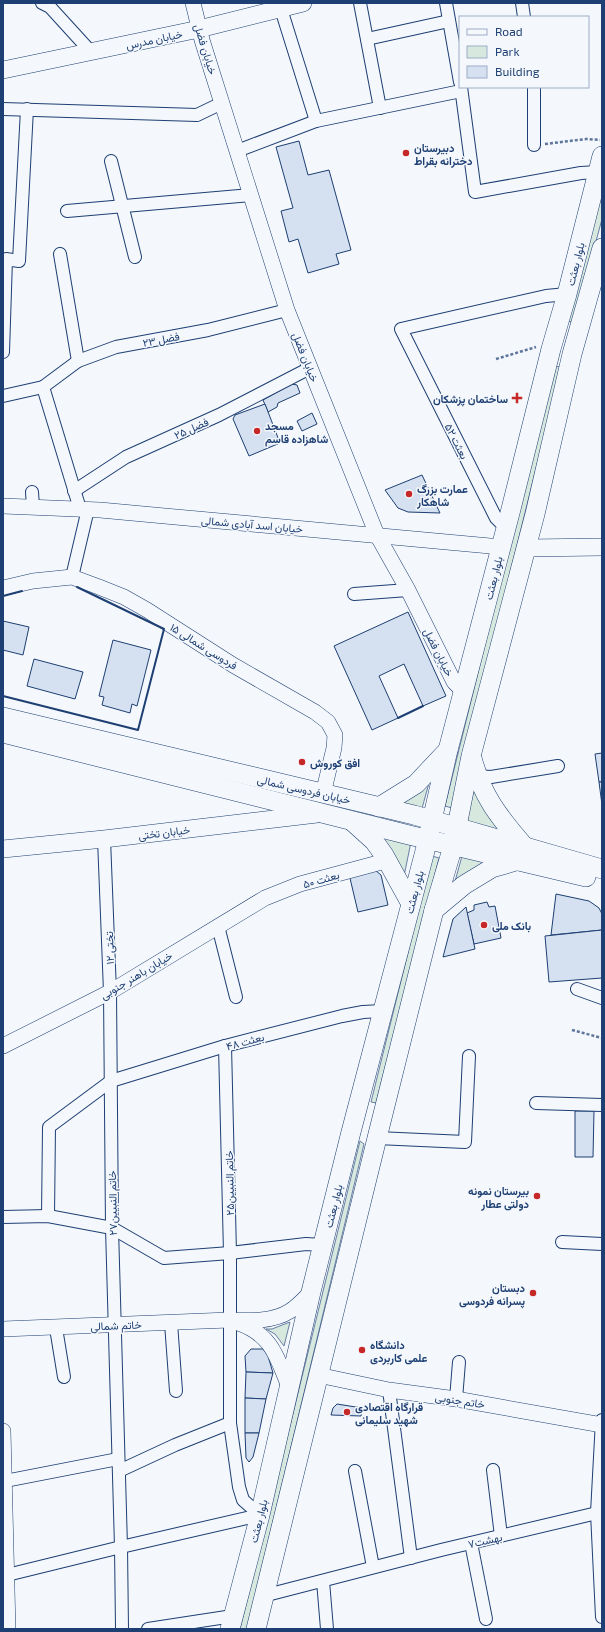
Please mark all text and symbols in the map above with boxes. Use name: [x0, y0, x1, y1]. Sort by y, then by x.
legend: [459, 16, 589, 88]
street label: خیابان فضل: [191, 22, 220, 76]
text: Road: [495, 24, 523, 38]
street label: خیابان مدرس: [124, 27, 184, 52]
text: Park: [495, 44, 520, 58]
text: Building: [495, 64, 540, 78]
place label: دبیرستان دخترانه بقراط: [414, 141, 473, 168]
marker: دبیرستان دخترانه بقراط: [401, 148, 411, 158]
street label: بلوار بعثت: [563, 241, 588, 287]
street label: فضل ۲۳: [141, 329, 181, 350]
street label: خیابان فضل: [289, 330, 322, 384]
place label: ساختمان پزشکان: [433, 392, 508, 407]
marker: ساختمان پزشکان: [511, 392, 523, 404]
street label: فضل ۲۵: [172, 415, 211, 442]
place label: مسجد شاهزاده قاسم: [265, 419, 328, 447]
street label: بعثت ۵۲: [442, 421, 472, 462]
marker: مسجد شاهزاده قاسم: [252, 426, 262, 436]
place label: عمارت بزرگ شاهکار: [416, 482, 468, 509]
marker: عمارت بزرگ شاهکار: [404, 489, 414, 499]
street label: خیابان اسد آبادی شمالی: [200, 513, 303, 536]
street label: بلوار بعثت: [481, 555, 506, 601]
street label: فردوسی شمالی ۱۵: [167, 620, 240, 673]
street label: خیابان فضل: [420, 626, 457, 679]
place label: افق کوروش: [310, 756, 360, 770]
marker: افق کوروش: [297, 757, 307, 767]
street label: خیابان فردوسی شمالی: [256, 772, 352, 807]
street label: خیابان تختی: [137, 822, 191, 843]
street label: بعثت ۵۰: [301, 868, 341, 891]
street label: بلوار بعثت: [402, 869, 427, 915]
place label: بانک ملی: [492, 919, 531, 933]
marker: بانک ملی: [479, 920, 489, 930]
street label: تختی ۱۲: [102, 930, 117, 965]
street label: خیابان باهنر جنوبی: [98, 948, 175, 1002]
street label: بعثت ۴۸: [225, 1030, 266, 1053]
street label: خاتم النبیین۲۵: [222, 1150, 238, 1216]
street label: خاتم النبیین۲۷: [105, 1170, 121, 1236]
street label: بلوار بعثت: [321, 1183, 346, 1229]
place label: بیرستان نمونه دولتی عطار: [468, 1184, 530, 1211]
marker: بیرستان نمونه دولتی عطار: [532, 1191, 542, 1201]
place label: دبستان پسرانه فردوسی: [459, 1281, 526, 1309]
marker: دبستان پسرانه فردوسی: [528, 1288, 538, 1298]
street label: خاتم شمالی: [90, 1318, 142, 1334]
place label: دانشگاه علمی کاربردی: [370, 1338, 428, 1365]
marker: دانشگاه علمی کاربردی: [357, 1345, 367, 1355]
street label: خاتم جنوبی: [434, 1390, 486, 1412]
place label: قرارگاه اقتصادی شهید سلیمانی: [355, 1400, 423, 1427]
marker: قرارگاه اقتصادی شهید سلیمانی: [342, 1407, 352, 1417]
street label: بلوار بعثت: [246, 1498, 271, 1544]
street label: بهشت۷: [467, 1530, 504, 1551]

